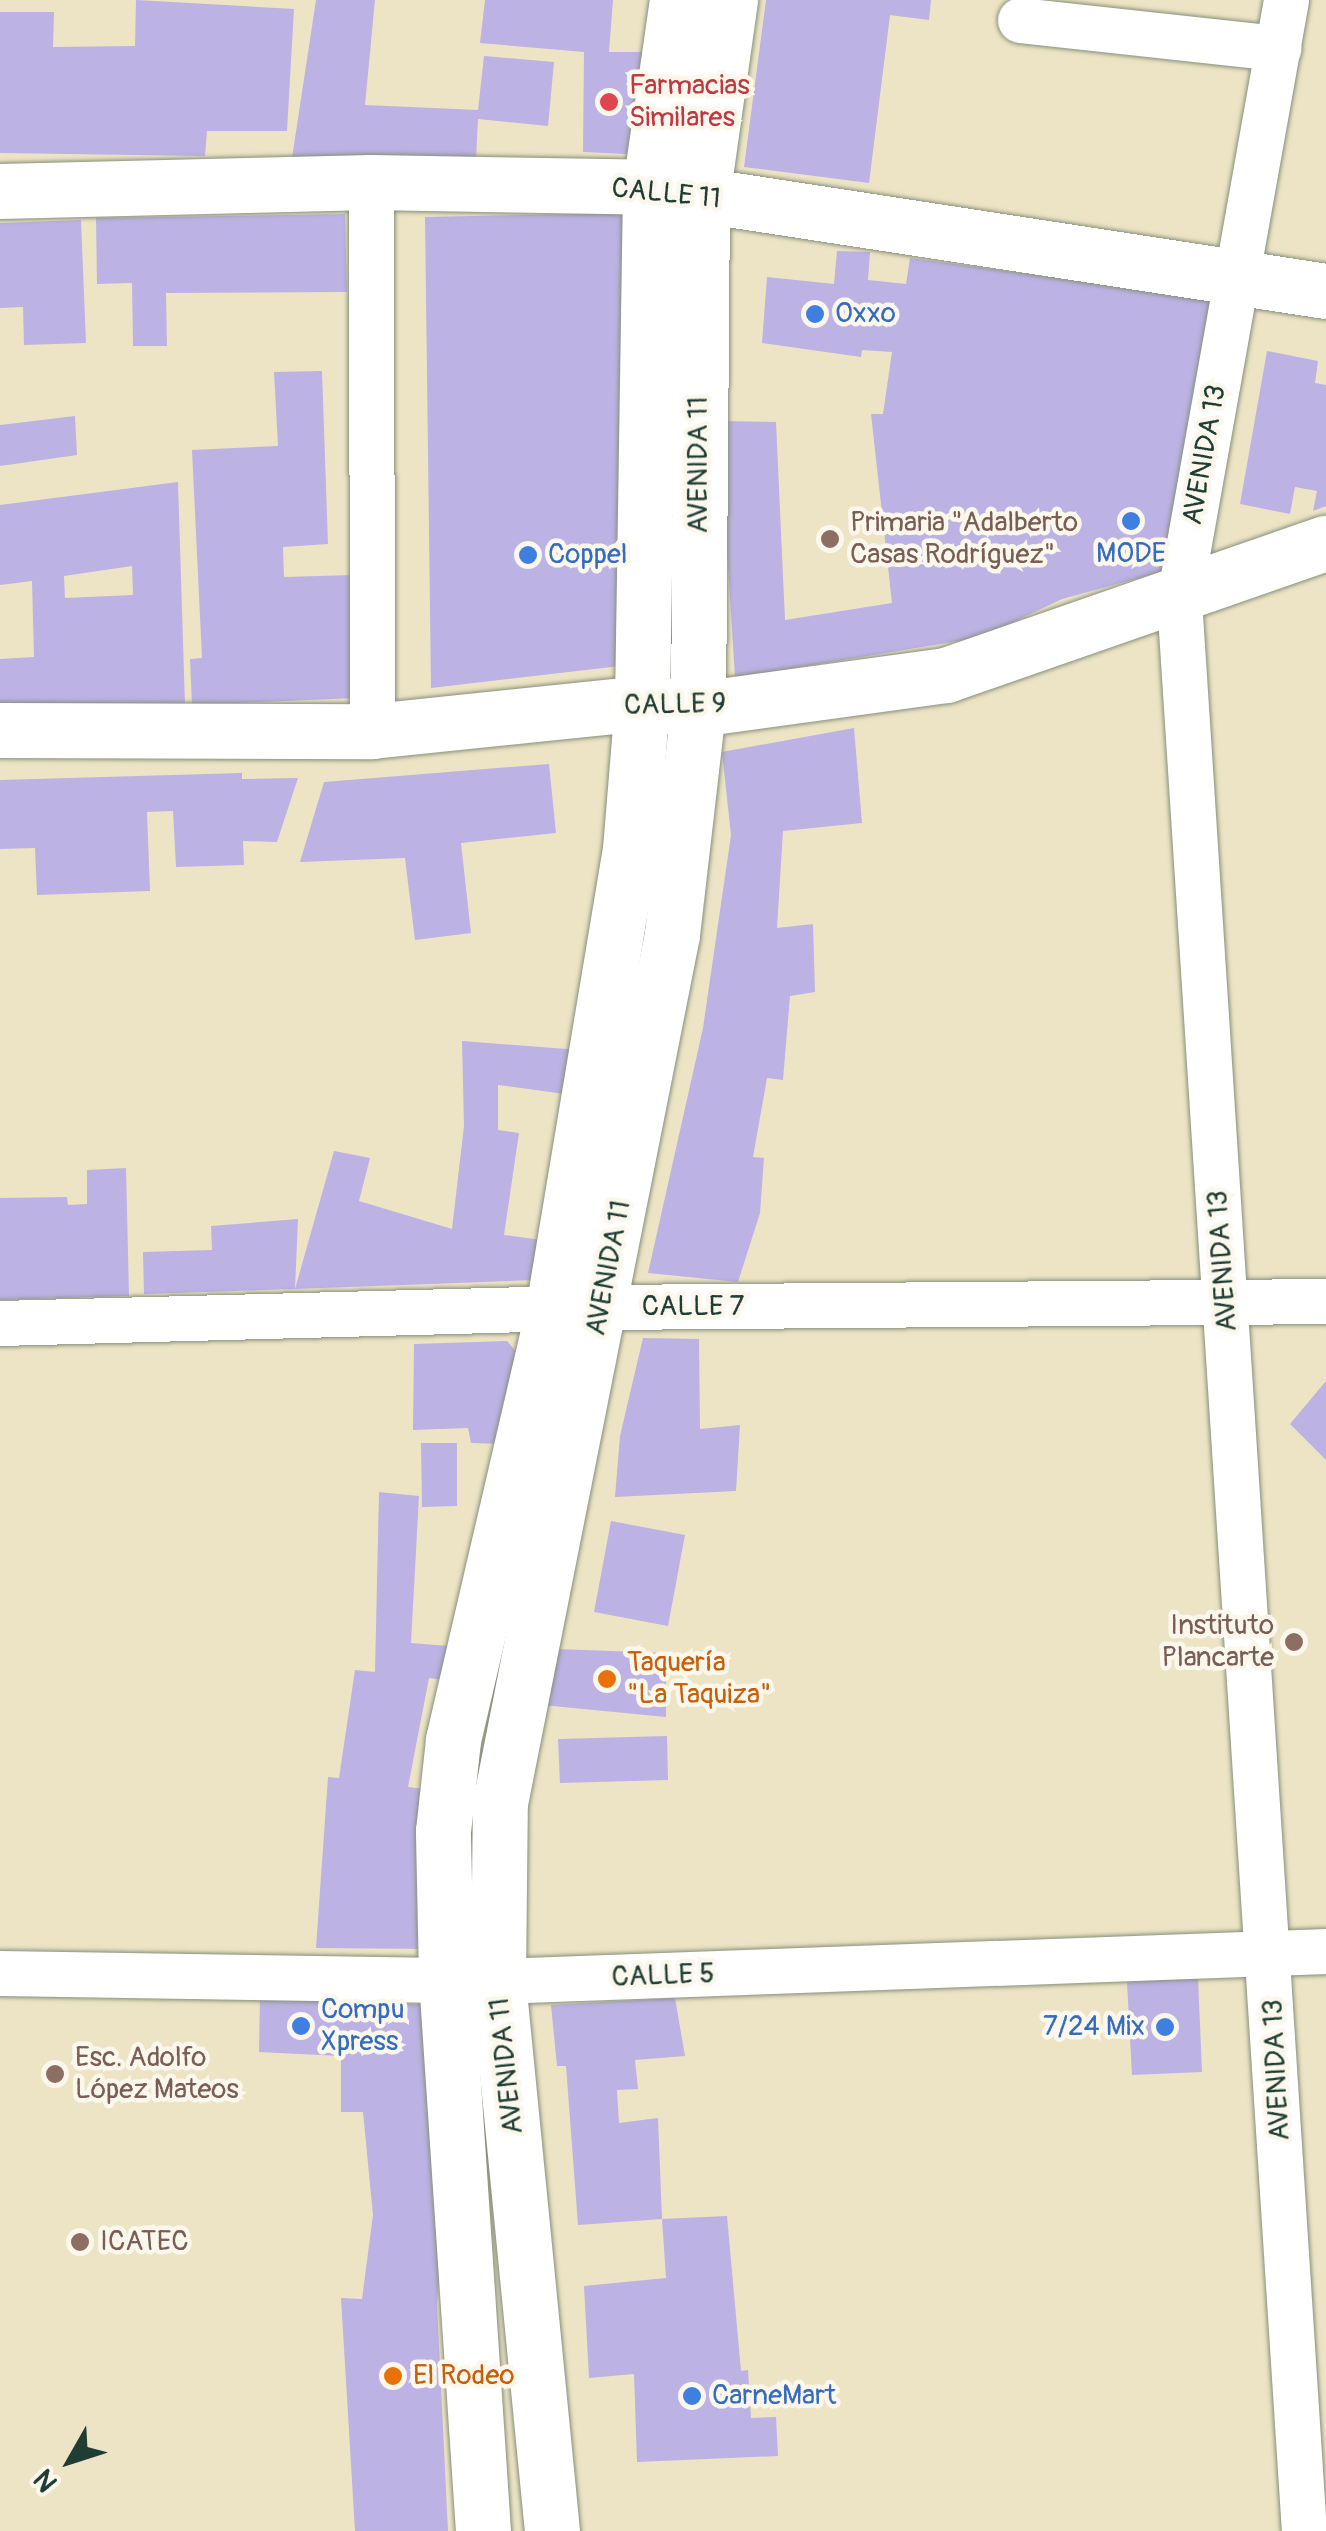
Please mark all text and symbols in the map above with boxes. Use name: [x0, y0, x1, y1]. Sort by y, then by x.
place label: Farmacias Similares: [629, 69, 750, 135]
marker: Farmacias Similares: [598, 91, 620, 113]
street label: CALLE 11: [610, 172, 722, 216]
place label: Oxxo: [835, 297, 896, 331]
marker: Oxxo: [804, 303, 826, 325]
street label: AVENIDA 13: [1176, 382, 1234, 528]
street label: AVENIDA 11: [682, 397, 716, 533]
place label: Primaria "Adalberto Casas Rodríguez": [850, 506, 1078, 572]
marker: MODE: [1120, 510, 1142, 532]
marker: Primaria "Adalberto Casas Rodríguez": [819, 528, 841, 550]
place label: MODE: [1096, 537, 1166, 571]
place label: Coppel: [548, 538, 627, 572]
marker: Coppel: [517, 544, 539, 566]
street label: CALLE 9: [624, 687, 726, 723]
street label: AVENIDA 13: [1201, 1189, 1245, 1333]
street label: AVENIDA 11: [579, 1198, 639, 1338]
street label: CALLE 7: [642, 1290, 744, 1324]
place label: Instituto Plancarte: [1162, 1609, 1274, 1675]
marker: Instituto Plancarte: [1283, 1631, 1305, 1653]
place label: Taquería "La Taquiza": [627, 1646, 771, 1712]
marker: Taquería "La Taquiza": [596, 1668, 618, 1690]
street label: CALLE 5: [611, 1957, 715, 1995]
place label: Compu Xpress: [321, 1993, 405, 2059]
street label: AVENIDA 11: [483, 1996, 531, 2136]
street label: AVENIDA 13: [1257, 1998, 1297, 2142]
place label: 7/24 Mix: [1043, 2010, 1145, 2044]
marker: Compu Xpress: [290, 2015, 312, 2037]
marker: 7/24 Mix: [1154, 2016, 1176, 2038]
place label: Esc. Adolfo López Mateos: [75, 2041, 239, 2107]
marker: Esc. Adolfo López Mateos: [44, 2063, 66, 2085]
place label: ICATEC: [100, 2225, 188, 2259]
marker: ICATEC: [69, 2231, 91, 2253]
place label: El Rodeo: [413, 2359, 514, 2393]
marker: El Rodeo: [382, 2365, 404, 2387]
place label: CarneMart: [712, 2379, 836, 2413]
marker: CarneMart: [681, 2385, 703, 2407]
north arrow: [20, 2411, 120, 2511]
text: N: [27, 2462, 66, 2499]

